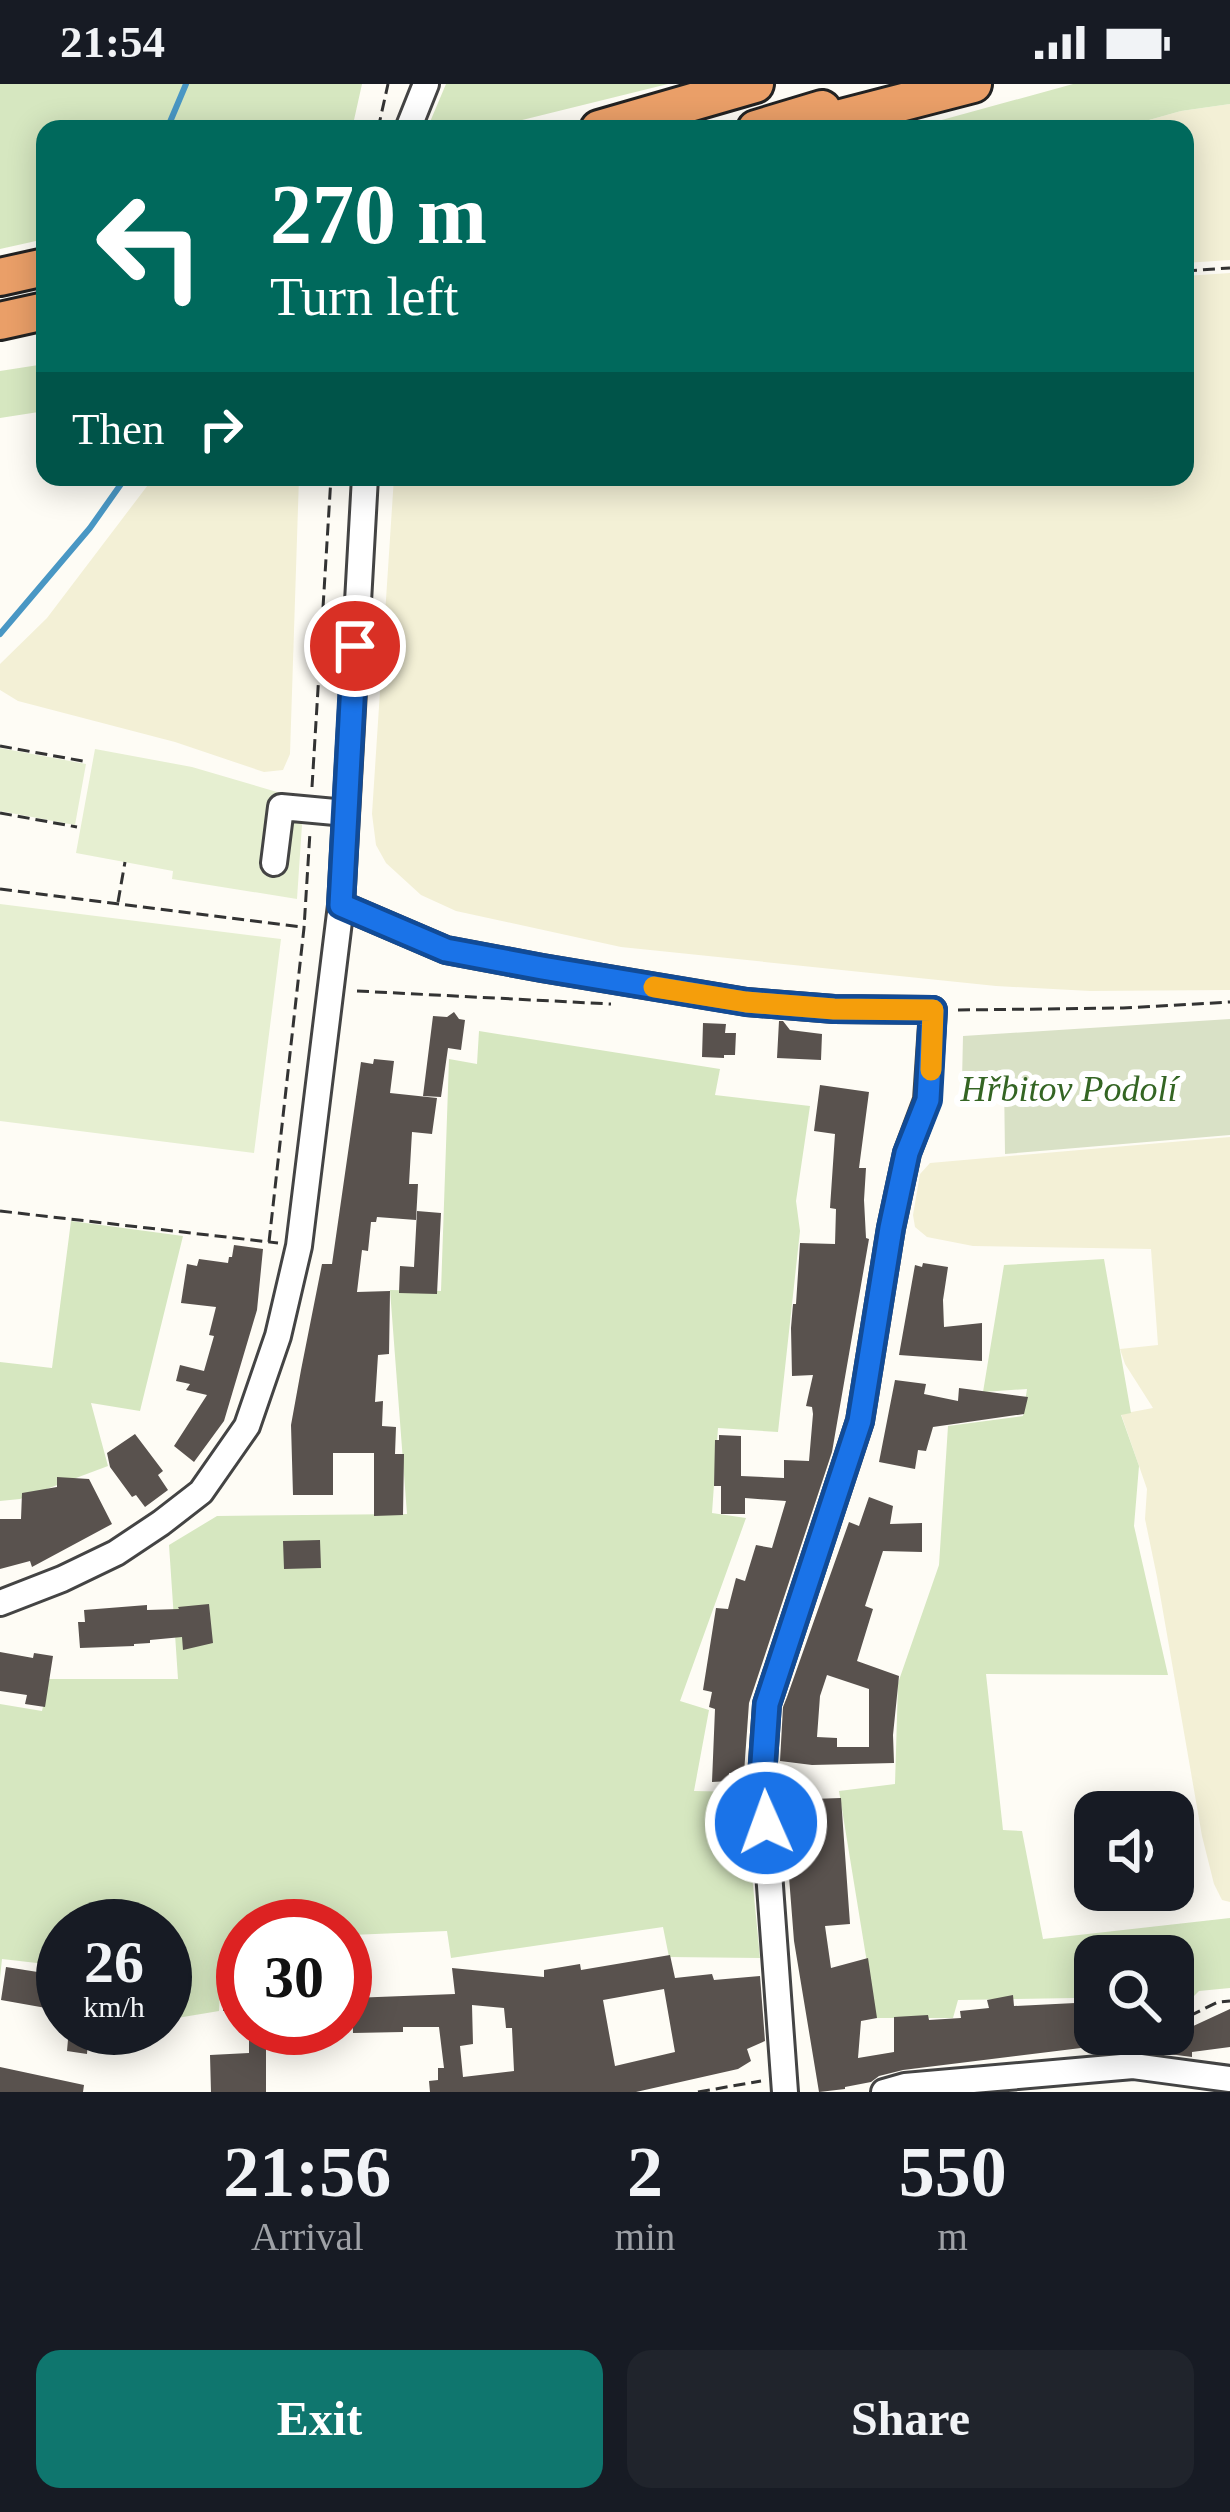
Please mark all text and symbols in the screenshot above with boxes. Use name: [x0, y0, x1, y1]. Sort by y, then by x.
text: 21:54: [60, 17, 165, 67]
icon: left: [72, 168, 228, 324]
text: 270 m: [270, 168, 487, 261]
text: Turn left: [270, 267, 459, 327]
icon: right: [188, 396, 254, 462]
text: Then: [72, 404, 164, 454]
pin: [304, 595, 406, 697]
icon: arrive: [322, 613, 388, 679]
park label: Hřbitov Podolí: [960, 1069, 1180, 1109]
position arrow: [703, 1760, 829, 1886]
map controls: [1074, 1791, 1194, 2055]
button: sound: [1074, 1791, 1194, 1911]
speed limit sign: 30: [216, 1899, 372, 2055]
text: 26: [84, 1929, 144, 1995]
button: search: [1074, 1935, 1194, 2055]
text: km/h: [83, 1990, 145, 2023]
text: 21:56: [223, 2132, 391, 2212]
text: 2: [627, 2132, 663, 2212]
text: 550: [899, 2132, 1007, 2212]
text: Arrival: [251, 2215, 364, 2258]
text: min: [615, 2215, 675, 2258]
text: m: [937, 2215, 968, 2258]
button: Exit: [36, 2350, 603, 2488]
button: Share: [627, 2350, 1194, 2488]

